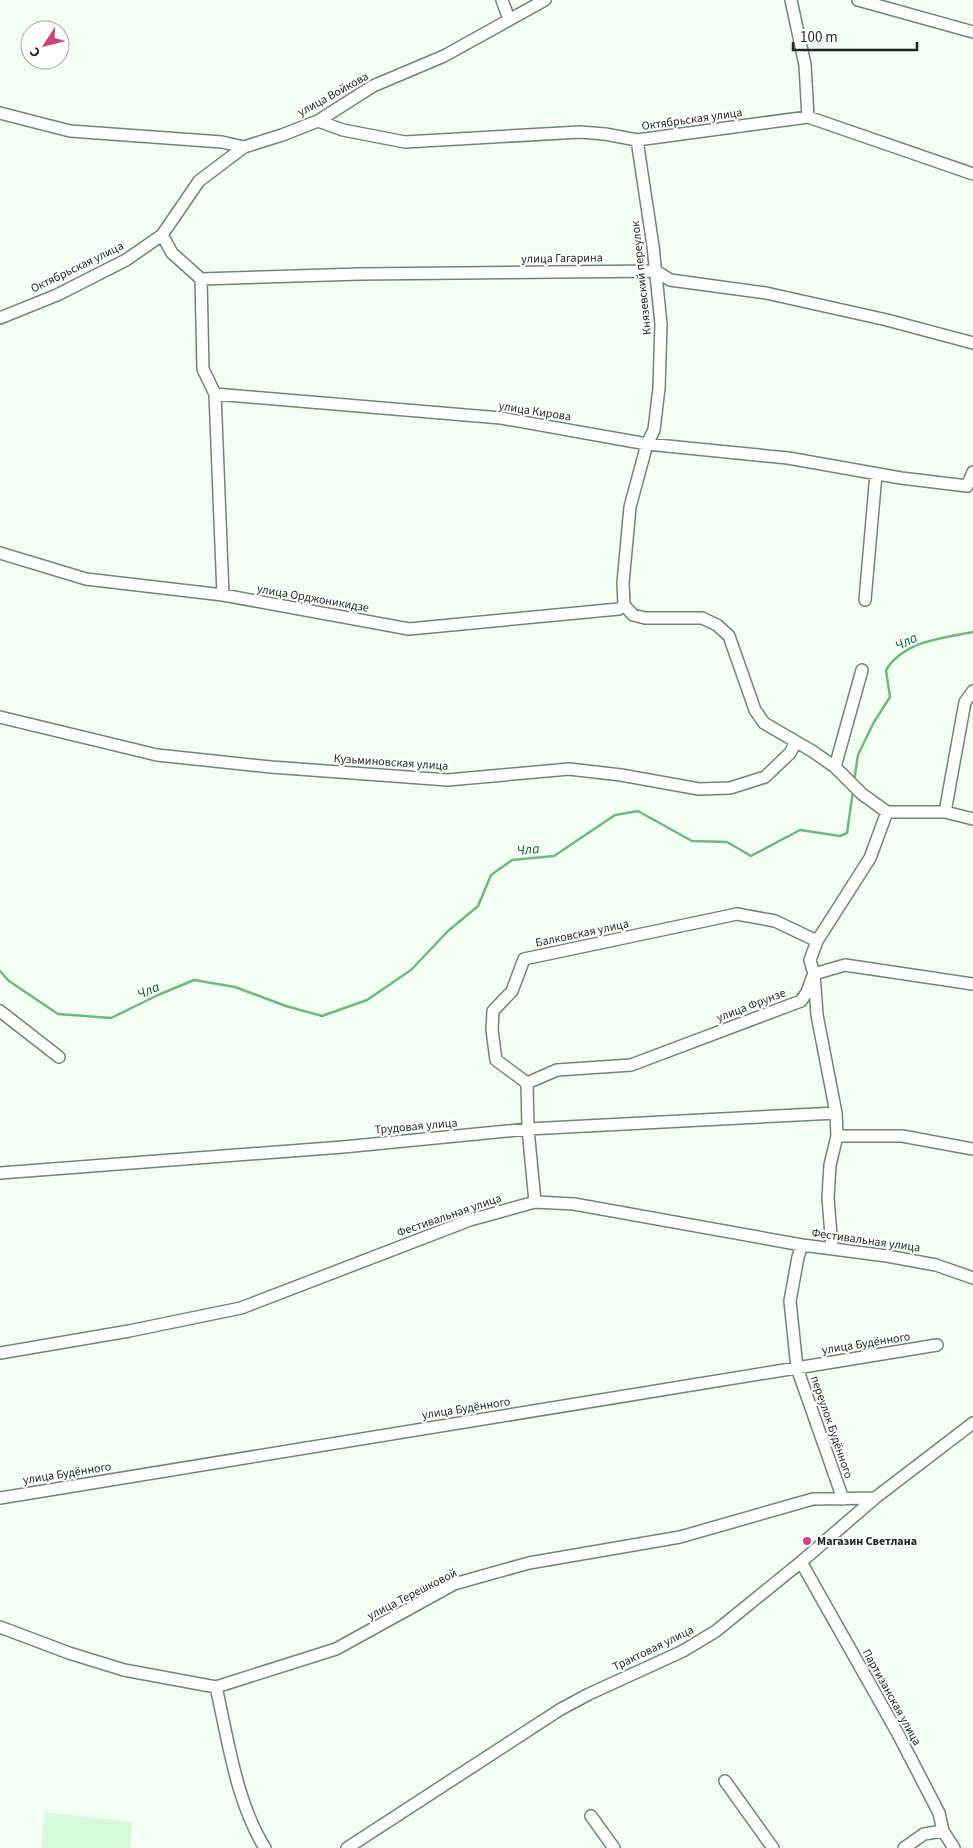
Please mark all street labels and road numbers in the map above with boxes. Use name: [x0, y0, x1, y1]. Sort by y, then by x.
street label: улица Войкова: [295, 68, 372, 121]
street label: Октябрьская улица: [641, 104, 743, 135]
street label: Князевский переулок: [627, 220, 656, 336]
street label: Октябрьская улица: [28, 238, 127, 297]
street label: улица Гагарина: [521, 249, 603, 268]
street label: улица Кирова: [498, 397, 572, 426]
street label: улица Орджоникидзе: [256, 580, 370, 617]
street label: Кузьминовская улица: [333, 750, 449, 775]
street label: Балковская улица: [534, 915, 630, 952]
street label: улица Фрунзе: [714, 984, 788, 1026]
street label: Трудовая улица: [374, 1114, 458, 1139]
street label: Фестивальная улица: [395, 1190, 504, 1241]
street label: Фестивальная улица: [810, 1224, 921, 1257]
street label: улица Будённого: [821, 1328, 912, 1359]
street label: переулок Будённого: [806, 1374, 857, 1481]
street label: улица Будённого: [421, 1393, 512, 1424]
street label: улица Будённого: [22, 1458, 113, 1489]
street label: улица Терешковой: [364, 1564, 460, 1624]
street label: Трактовая улица: [610, 1621, 697, 1675]
street label: Партизанская улица: [858, 1646, 925, 1749]

